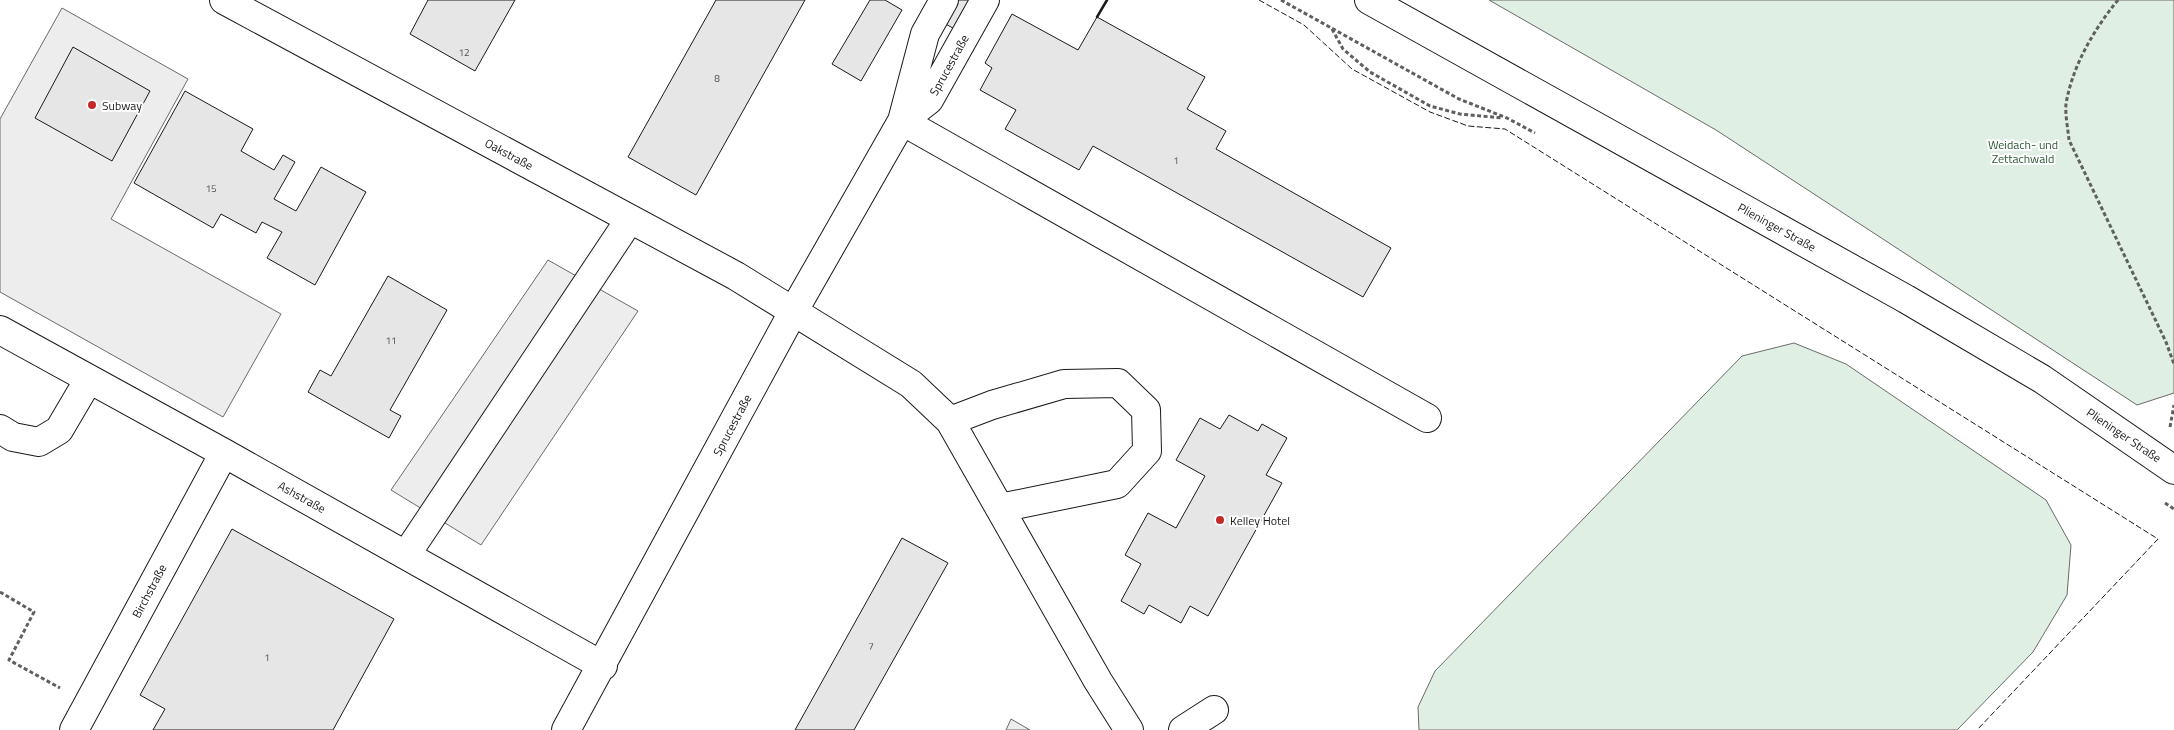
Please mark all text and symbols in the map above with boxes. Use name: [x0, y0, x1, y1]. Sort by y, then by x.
street label: Sprucestraße: [924, 31, 974, 99]
house number: 12: [458, 45, 470, 60]
house number: 8: [714, 71, 720, 86]
place label: Subway: [102, 96, 142, 115]
marker: Subway: [86, 99, 98, 111]
street label: Oakstraße: [481, 133, 537, 175]
park label: Weidach- und Zettachwald: [1988, 135, 2058, 168]
house number: 1: [1173, 153, 1179, 168]
house number: 15: [205, 181, 217, 196]
street label: Plieninger Straße: [1734, 198, 1820, 256]
house number: 11: [385, 333, 397, 348]
street label: Sprucestraße: [708, 391, 756, 459]
street label: Plieninger Straße: [2083, 403, 2165, 467]
street label: Ashstraße: [275, 476, 329, 518]
place label: Kelley Hotel: [1230, 511, 1290, 530]
marker: Kelley Hotel: [1214, 514, 1226, 526]
street label: Birchstraße: [127, 561, 171, 621]
house number: 7: [868, 639, 874, 654]
house number: 1: [264, 650, 270, 665]

